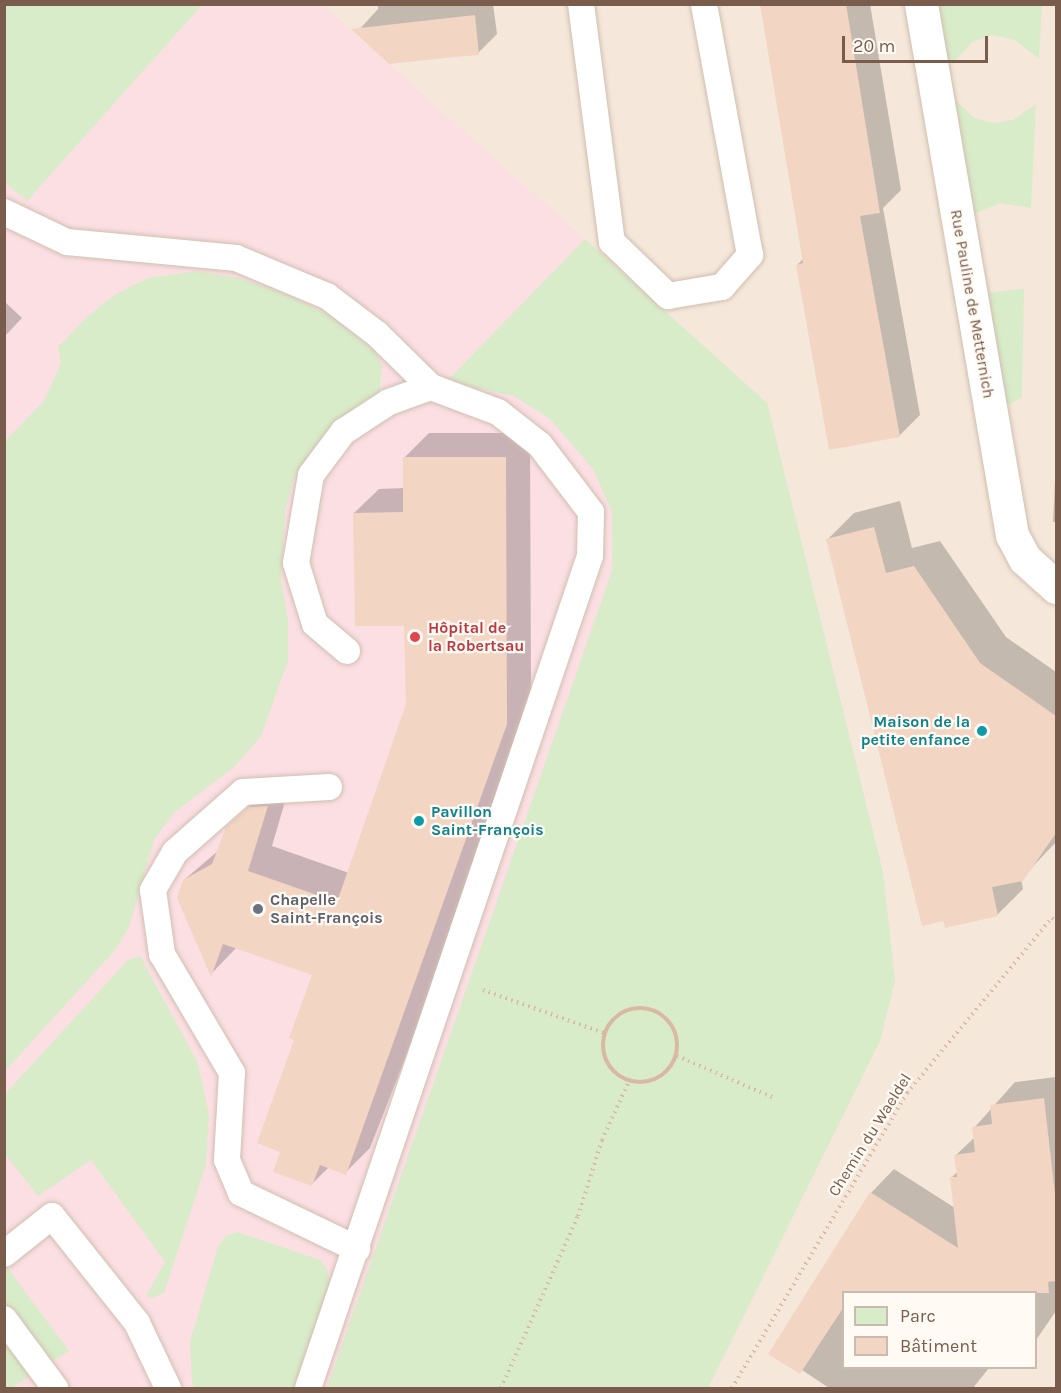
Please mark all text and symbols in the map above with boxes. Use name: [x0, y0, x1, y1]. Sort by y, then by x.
scale bar: [845, 24, 990, 62]
text: 20 m: [853, 35, 895, 57]
street label: Rue Pauline de Metternich: [946, 208, 998, 400]
place label: Hôpital de la Robertsau: [428, 618, 524, 656]
marker: Hôpital de la Robertsau: [406, 628, 424, 646]
place label: Maison de la petite enfance: [861, 712, 970, 750]
marker: Maison de la petite enfance: [975, 724, 989, 738]
place label: Pavillon Saint-François: [431, 802, 544, 840]
marker: Pavillon Saint-François: [412, 814, 426, 828]
place label: Chapelle Saint-François: [270, 890, 383, 928]
marker: Chapelle Saint-François: [251, 902, 265, 916]
street label: Chemin du Waeldel: [824, 1070, 916, 1200]
legend: [842, 1291, 1037, 1369]
text: Parc: [900, 1305, 936, 1327]
text: Bâtiment: [900, 1335, 977, 1357]

